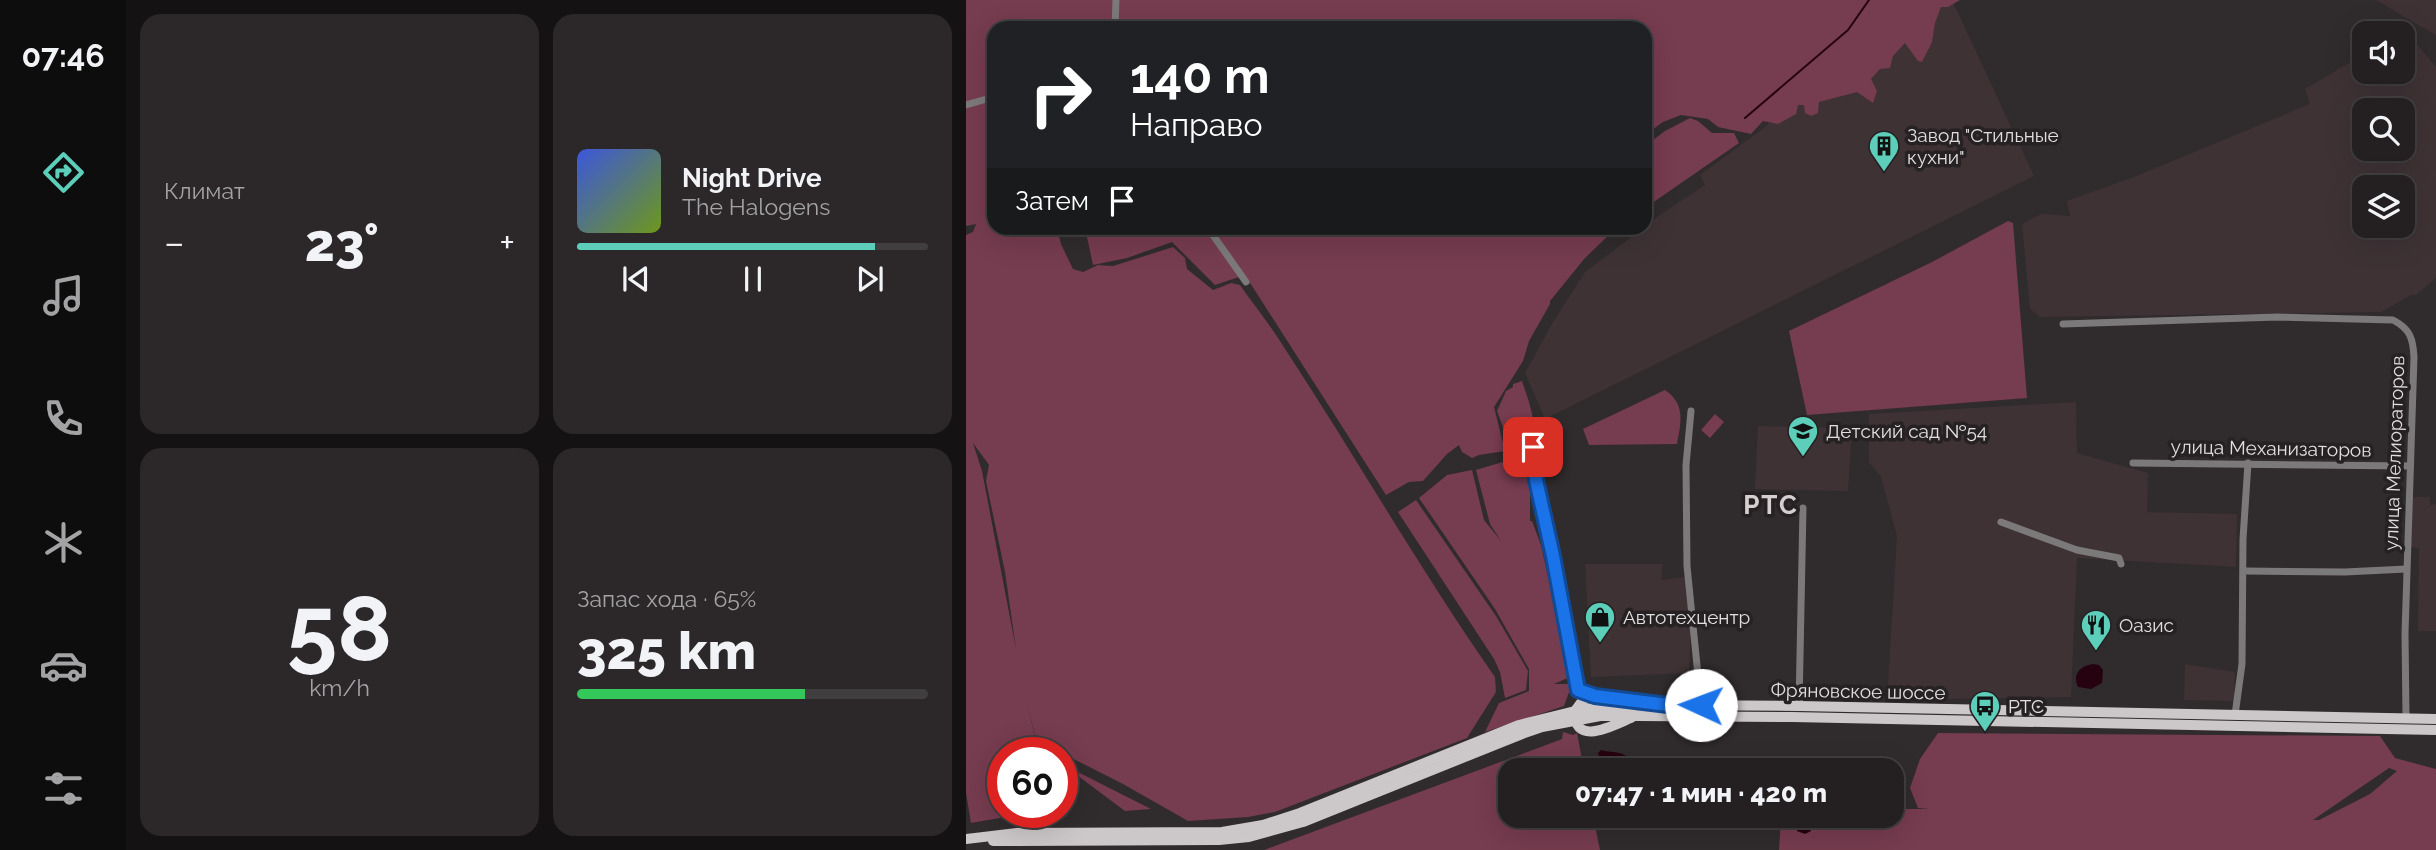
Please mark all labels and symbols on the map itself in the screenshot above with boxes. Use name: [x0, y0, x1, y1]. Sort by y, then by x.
place label: Завод "Стильные кухни": [1907, 124, 2059, 168]
building icon: Завод "Стильные кухни": [1867, 129, 1901, 173]
street label: улица Мелиораторов: [2380, 355, 2408, 551]
school or university icon: Детский сад №54: [1786, 414, 1820, 458]
pin: [1503, 417, 1563, 477]
place label: Детский сад №54: [1826, 420, 1987, 442]
street label: улица Механизаторов: [2170, 435, 2372, 461]
district label: РТС: [1743, 490, 1799, 520]
shop icon: Автотехцентр: [1583, 600, 1617, 644]
place label: Автотехцентр: [1623, 606, 1750, 628]
restaurant icon: Оазис: [2079, 608, 2113, 652]
place label: Оазис: [2119, 614, 2174, 636]
position arrow: [1664, 668, 1738, 742]
street label: Фряновское шоссе: [1770, 678, 1946, 704]
bus stop icon: РТС: [1968, 689, 2002, 733]
place label: РТС: [2008, 695, 2044, 717]
speed limit sign: 60: [987, 737, 1078, 828]

